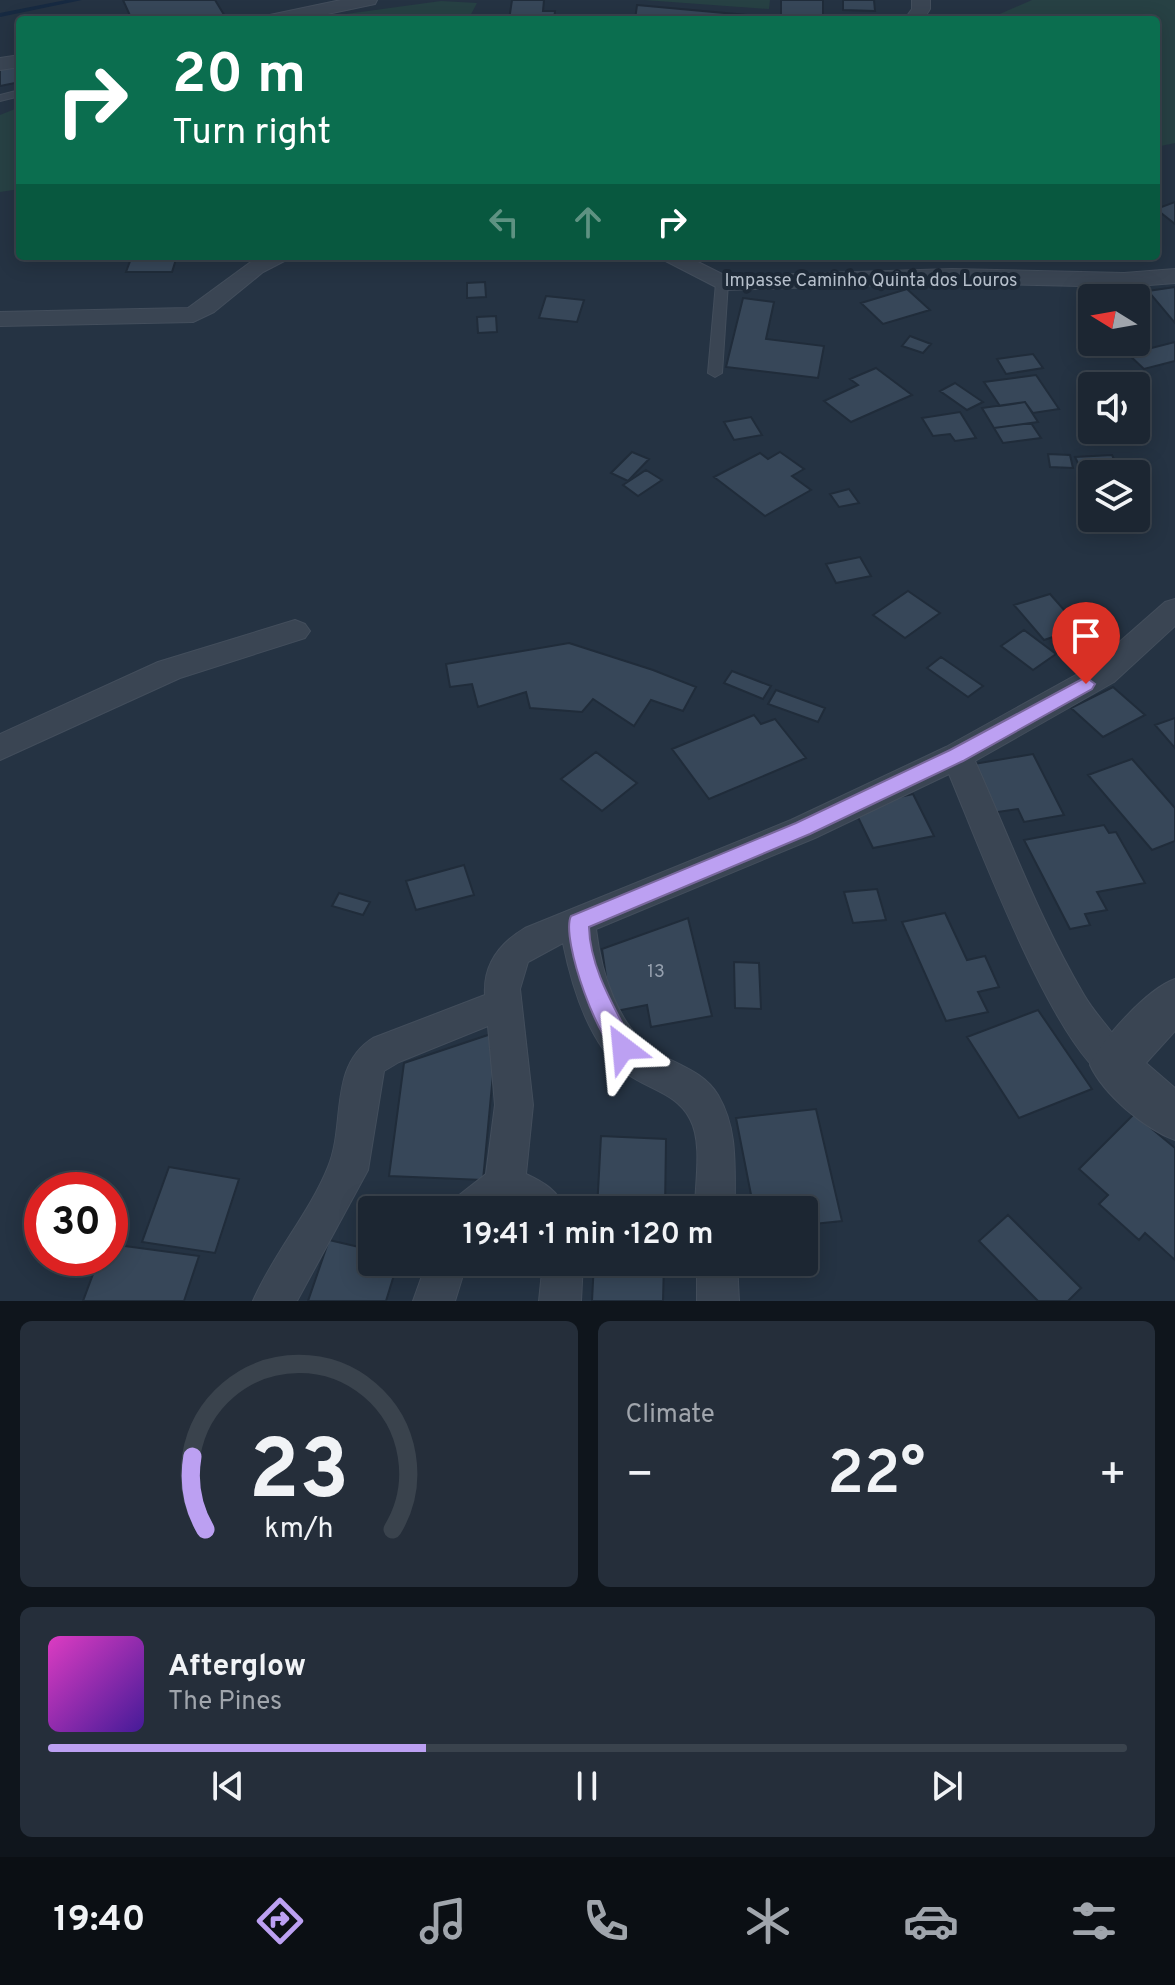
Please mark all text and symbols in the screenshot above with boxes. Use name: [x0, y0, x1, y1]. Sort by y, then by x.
text: 20 m: [172, 42, 306, 112]
icon: right: [40, 48, 144, 152]
text: Turn right: [172, 111, 331, 157]
icon: left: [482, 200, 526, 244]
icon: ahead: [566, 200, 610, 244]
icon: right: [650, 200, 694, 244]
street label: Impasse Caminho Quinta dos Louros: [725, 270, 1017, 293]
north arrow: [1078, 284, 1150, 356]
map controls: [1078, 284, 1150, 532]
button: sound: [1078, 372, 1150, 444]
button: layers: [1078, 460, 1150, 532]
pin: [1052, 602, 1120, 684]
icon: arrive: [1064, 614, 1108, 658]
house number: 13: [647, 961, 665, 984]
position arrow: [581, 1006, 665, 1090]
speed limit sign: 30: [24, 1172, 128, 1276]
text: 19:41 · 1 min · 120 m: [463, 1217, 713, 1254]
text: Climate: [626, 1399, 715, 1432]
text: 23: [248, 1423, 349, 1528]
text: 22°: [827, 1439, 925, 1515]
text: −: [626, 1449, 654, 1505]
text: +: [1099, 1449, 1127, 1505]
text: km/h: [264, 1512, 333, 1548]
text: Afterglow: [168, 1649, 306, 1686]
text: The Pines: [168, 1686, 282, 1719]
icon: previous: [206, 1764, 250, 1808]
icon: pause: [565, 1764, 609, 1808]
icon: next: [925, 1764, 969, 1808]
icon: directions: [252, 1893, 308, 1949]
icon: music: [415, 1893, 471, 1949]
icon: phone: [578, 1893, 634, 1949]
icon: climate: [740, 1893, 796, 1949]
icon: car: [903, 1893, 959, 1949]
icon: filters: [1066, 1893, 1122, 1949]
text: 19:40: [53, 1898, 145, 1944]

